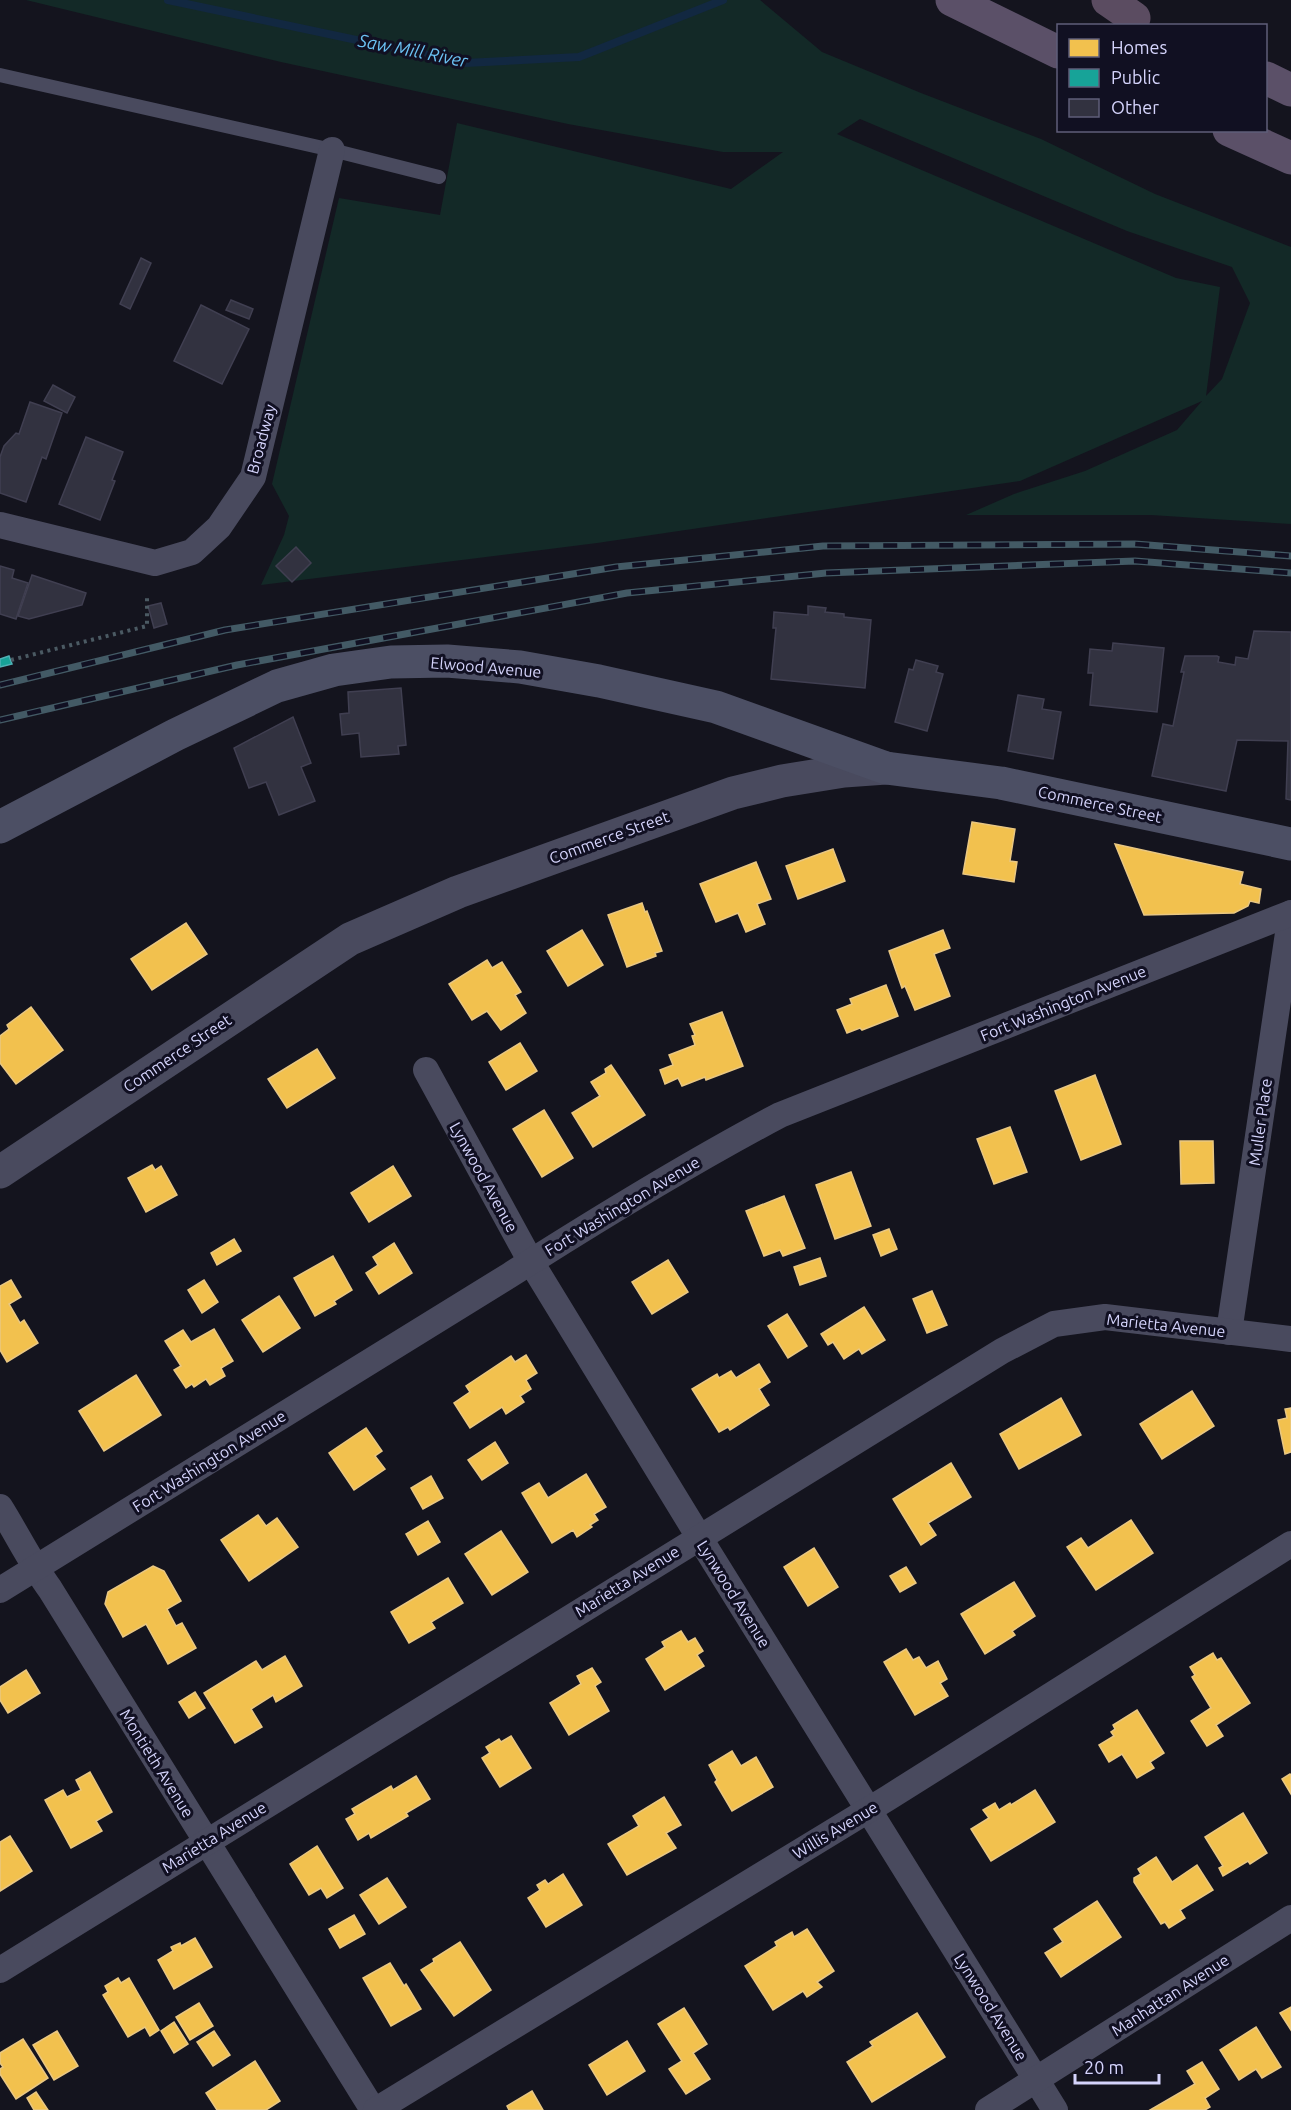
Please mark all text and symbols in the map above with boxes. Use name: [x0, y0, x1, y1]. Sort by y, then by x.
legend: [1057, 24, 1267, 132]
water label: Saw Mill River: [356, 29, 471, 71]
text: Homes: [1111, 37, 1168, 57]
text: Public: [1111, 67, 1160, 87]
text: Other: [1111, 97, 1159, 117]
street label: Broadway: [243, 402, 279, 476]
street label: Elwood Avenue: [430, 653, 542, 681]
street label: Commerce Street: [1036, 782, 1164, 826]
street label: Commerce Street: [547, 807, 672, 867]
street label: Fort Washington Avenue: [978, 961, 1148, 1045]
street label: Commerce Street: [120, 1010, 235, 1096]
street label: Muller Place: [1245, 1077, 1275, 1167]
street label: Lynwood Avenue: [446, 1119, 522, 1235]
street label: Fort Washington Avenue: [541, 1153, 703, 1259]
street label: Marietta Avenue: [1106, 1310, 1226, 1340]
street label: Fort Washington Avenue: [129, 1406, 289, 1516]
street label: Lynwood Avenue: [694, 1537, 774, 1651]
street label: Marietta Avenue: [572, 1542, 682, 1620]
street label: Montieth Avenue: [116, 1705, 198, 1821]
street label: Marietta Avenue: [159, 1798, 269, 1876]
street label: Willis Avenue: [789, 1798, 881, 1862]
street label: Lynwood Avenue: [951, 1950, 1031, 2064]
street label: Manhattan Avenue: [1108, 1950, 1232, 2040]
scale bar: [1075, 2047, 1159, 2085]
text: 20 m: [1084, 2057, 1124, 2077]

